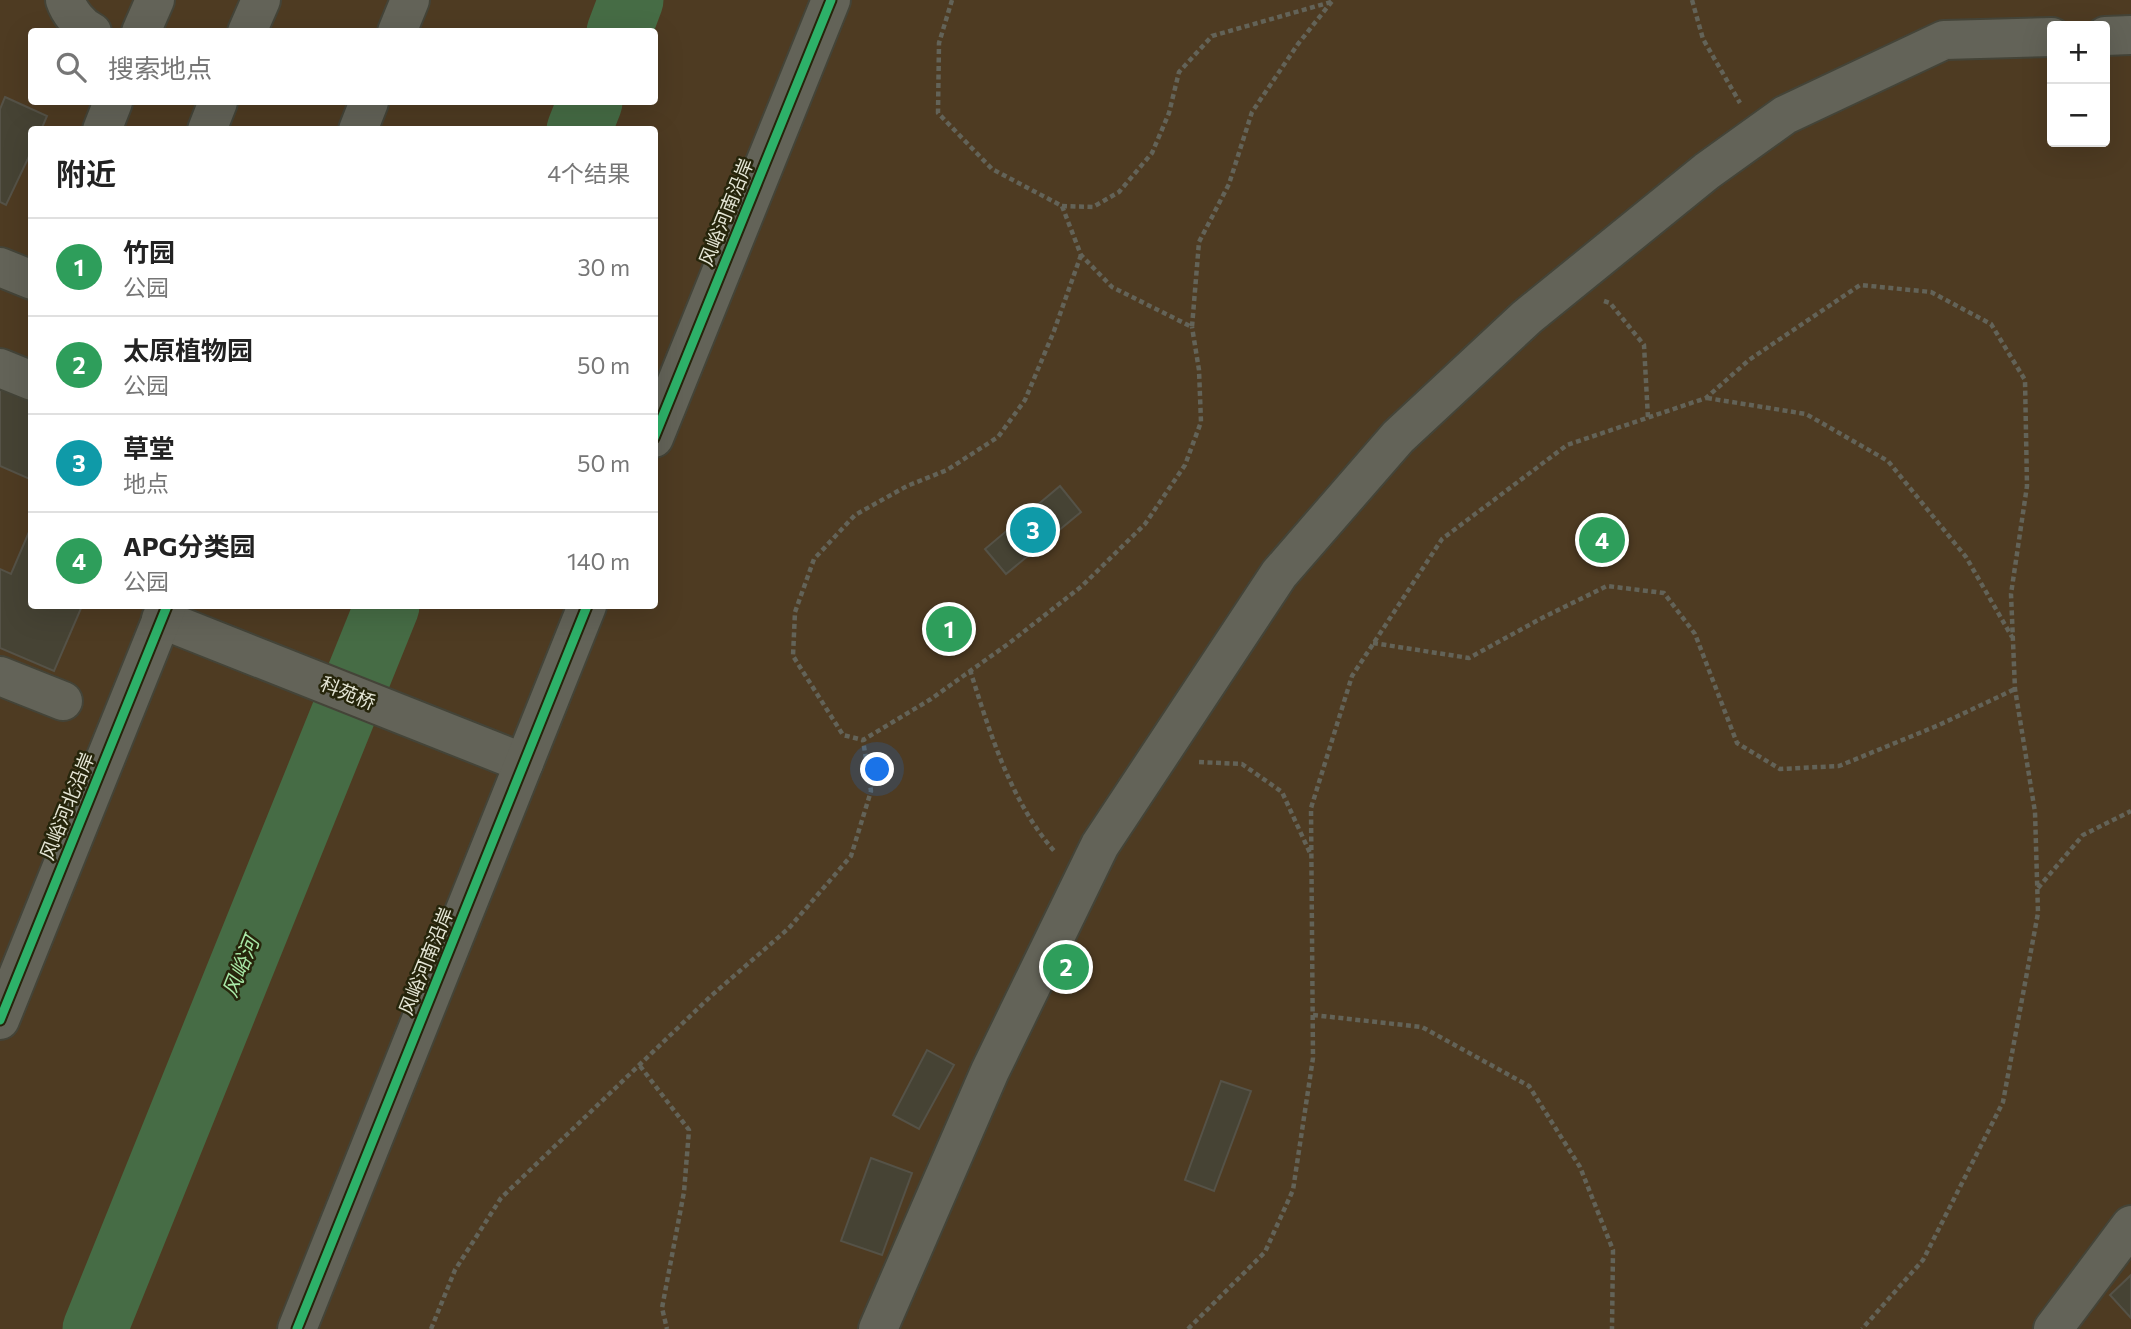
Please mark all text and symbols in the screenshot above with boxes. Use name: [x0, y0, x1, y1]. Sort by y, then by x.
map controls: [2047, 21, 2110, 147]
button: +: [2047, 21, 2110, 84]
search box: [28, 28, 658, 105]
icon: search: [52, 48, 90, 86]
text: 搜索地点: [108, 52, 212, 83]
button: −: [2047, 84, 2110, 147]
text: 附近: [56, 154, 116, 191]
street label: 风峪河南沿岸: [694, 155, 758, 269]
text: 4个结果: [547, 159, 630, 187]
text: 竹园: [123, 236, 175, 267]
text: 1: [74, 253, 84, 281]
text: 30 m: [577, 253, 630, 281]
text: 公园: [123, 273, 169, 301]
text: 太原植物园: [123, 334, 253, 365]
text: 2: [72, 351, 86, 379]
text: 50 m: [577, 351, 630, 379]
text: 公园: [123, 371, 169, 399]
text: 草堂: [123, 432, 175, 463]
text: 3: [72, 449, 86, 477]
text: 50 m: [577, 449, 630, 477]
text: 地点: [123, 469, 169, 497]
pin: 3: [1010, 504, 1056, 556]
pin: 4: [1579, 514, 1625, 566]
text: APG分类园: [123, 530, 256, 561]
text: 4: [72, 547, 86, 575]
text: 140 m: [567, 547, 630, 575]
text: 公园: [123, 567, 169, 595]
pin: 1: [926, 603, 972, 655]
street label: 科苑桥: [317, 671, 379, 714]
street label: 风峪河北沿岸: [35, 749, 99, 863]
your location: [860, 752, 894, 786]
street label: 风峪河南沿岸: [394, 904, 458, 1018]
water label: 风峪河: [216, 929, 264, 1000]
pin: 2: [1043, 941, 1089, 993]

